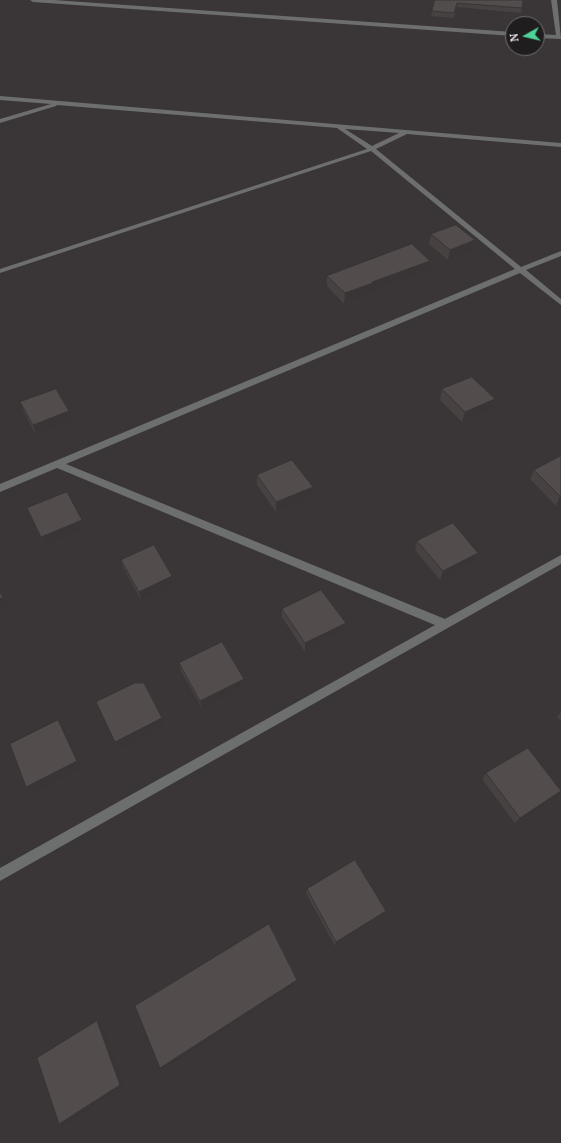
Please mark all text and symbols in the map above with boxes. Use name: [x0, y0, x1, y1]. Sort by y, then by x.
north arrow: [505, 16, 545, 56]
text: N: [507, 32, 522, 43]

